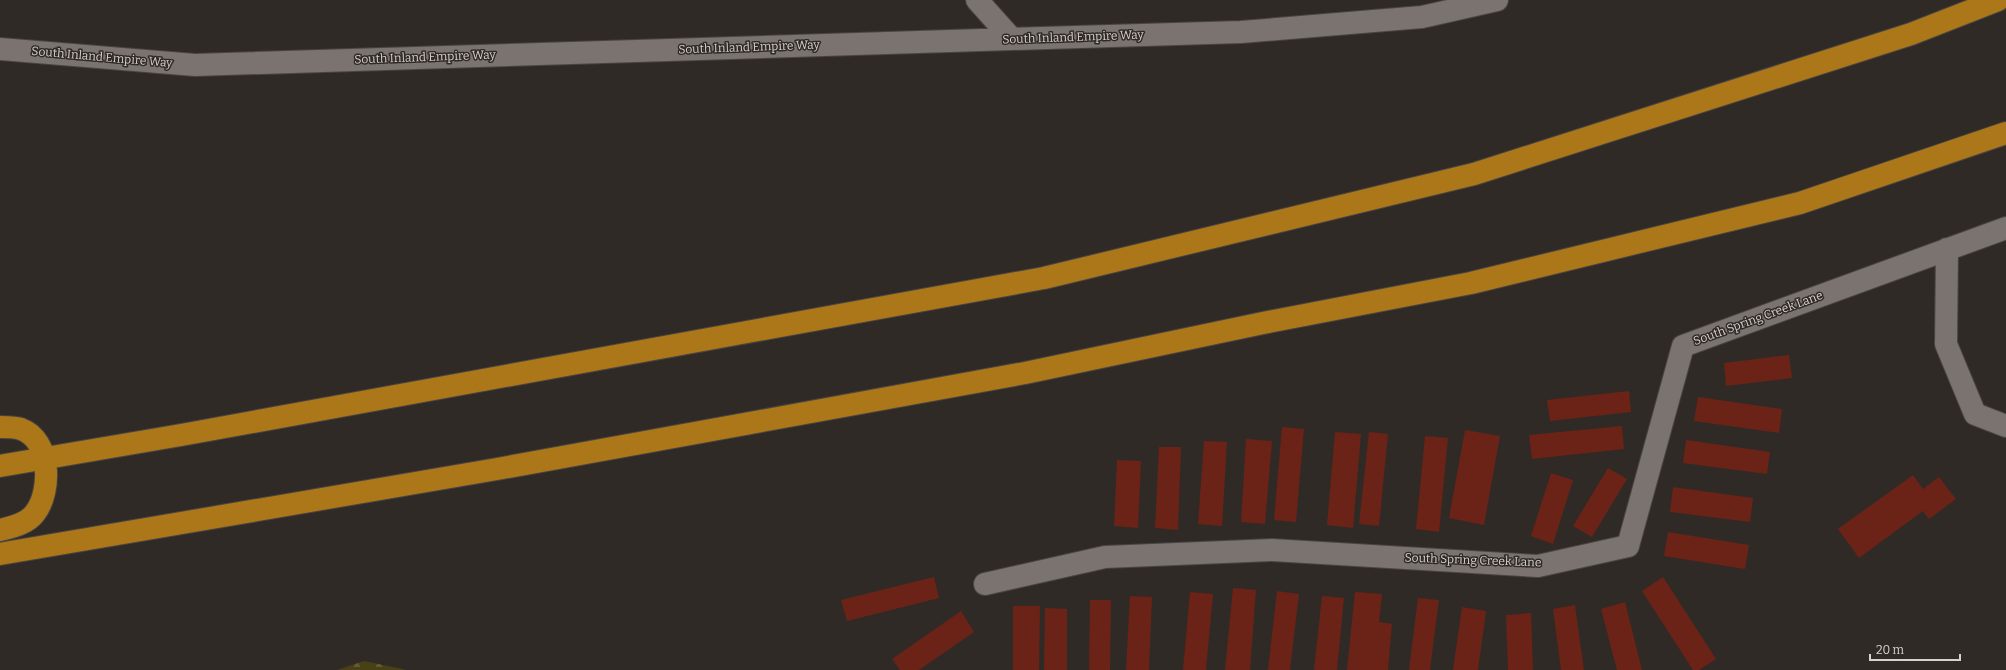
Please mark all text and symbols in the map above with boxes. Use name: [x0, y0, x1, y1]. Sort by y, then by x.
street label: South Inland Empire Way: [1002, 28, 1145, 46]
street label: South Inland Empire Way: [678, 38, 821, 56]
street label: South Inland Empire Way: [31, 44, 174, 70]
street label: South Inland Empire Way: [354, 48, 497, 66]
street label: South Spring Creek Lane: [1691, 288, 1825, 348]
street label: South Spring Creek Lane: [1404, 551, 1542, 569]
scale bar: [1870, 636, 1960, 662]
text: 20 m: [1876, 643, 1905, 657]

